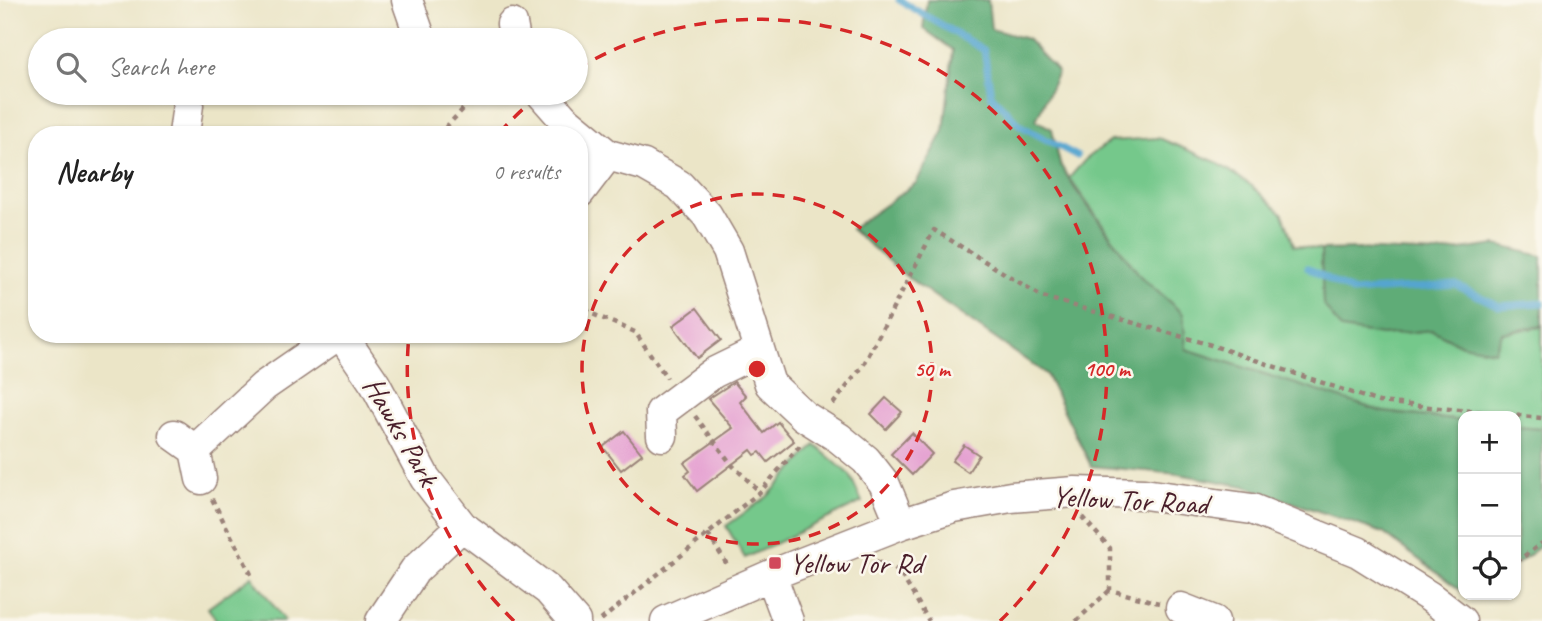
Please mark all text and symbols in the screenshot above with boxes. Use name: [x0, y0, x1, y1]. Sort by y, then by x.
search box: [28, 28, 588, 105]
icon: search: [52, 48, 90, 86]
text: Search here: [108, 50, 214, 83]
text: Nearby: [56, 153, 132, 191]
text: 0 results: [493, 157, 560, 186]
text: 50 m: [914, 356, 952, 382]
text: 100 m: [1084, 356, 1132, 382]
centre of rings: [745, 357, 769, 381]
street label: Hawks Park: [355, 370, 448, 494]
map controls: [1458, 411, 1521, 600]
button: +: [1458, 411, 1521, 474]
button: −: [1458, 474, 1521, 537]
street label: Yellow Tor Road: [1051, 477, 1213, 523]
button: locate: [1458, 537, 1521, 600]
place label: Yellow Tor Rd: [789, 544, 927, 582]
marker: Yellow Tor Rd: [767, 555, 783, 571]

